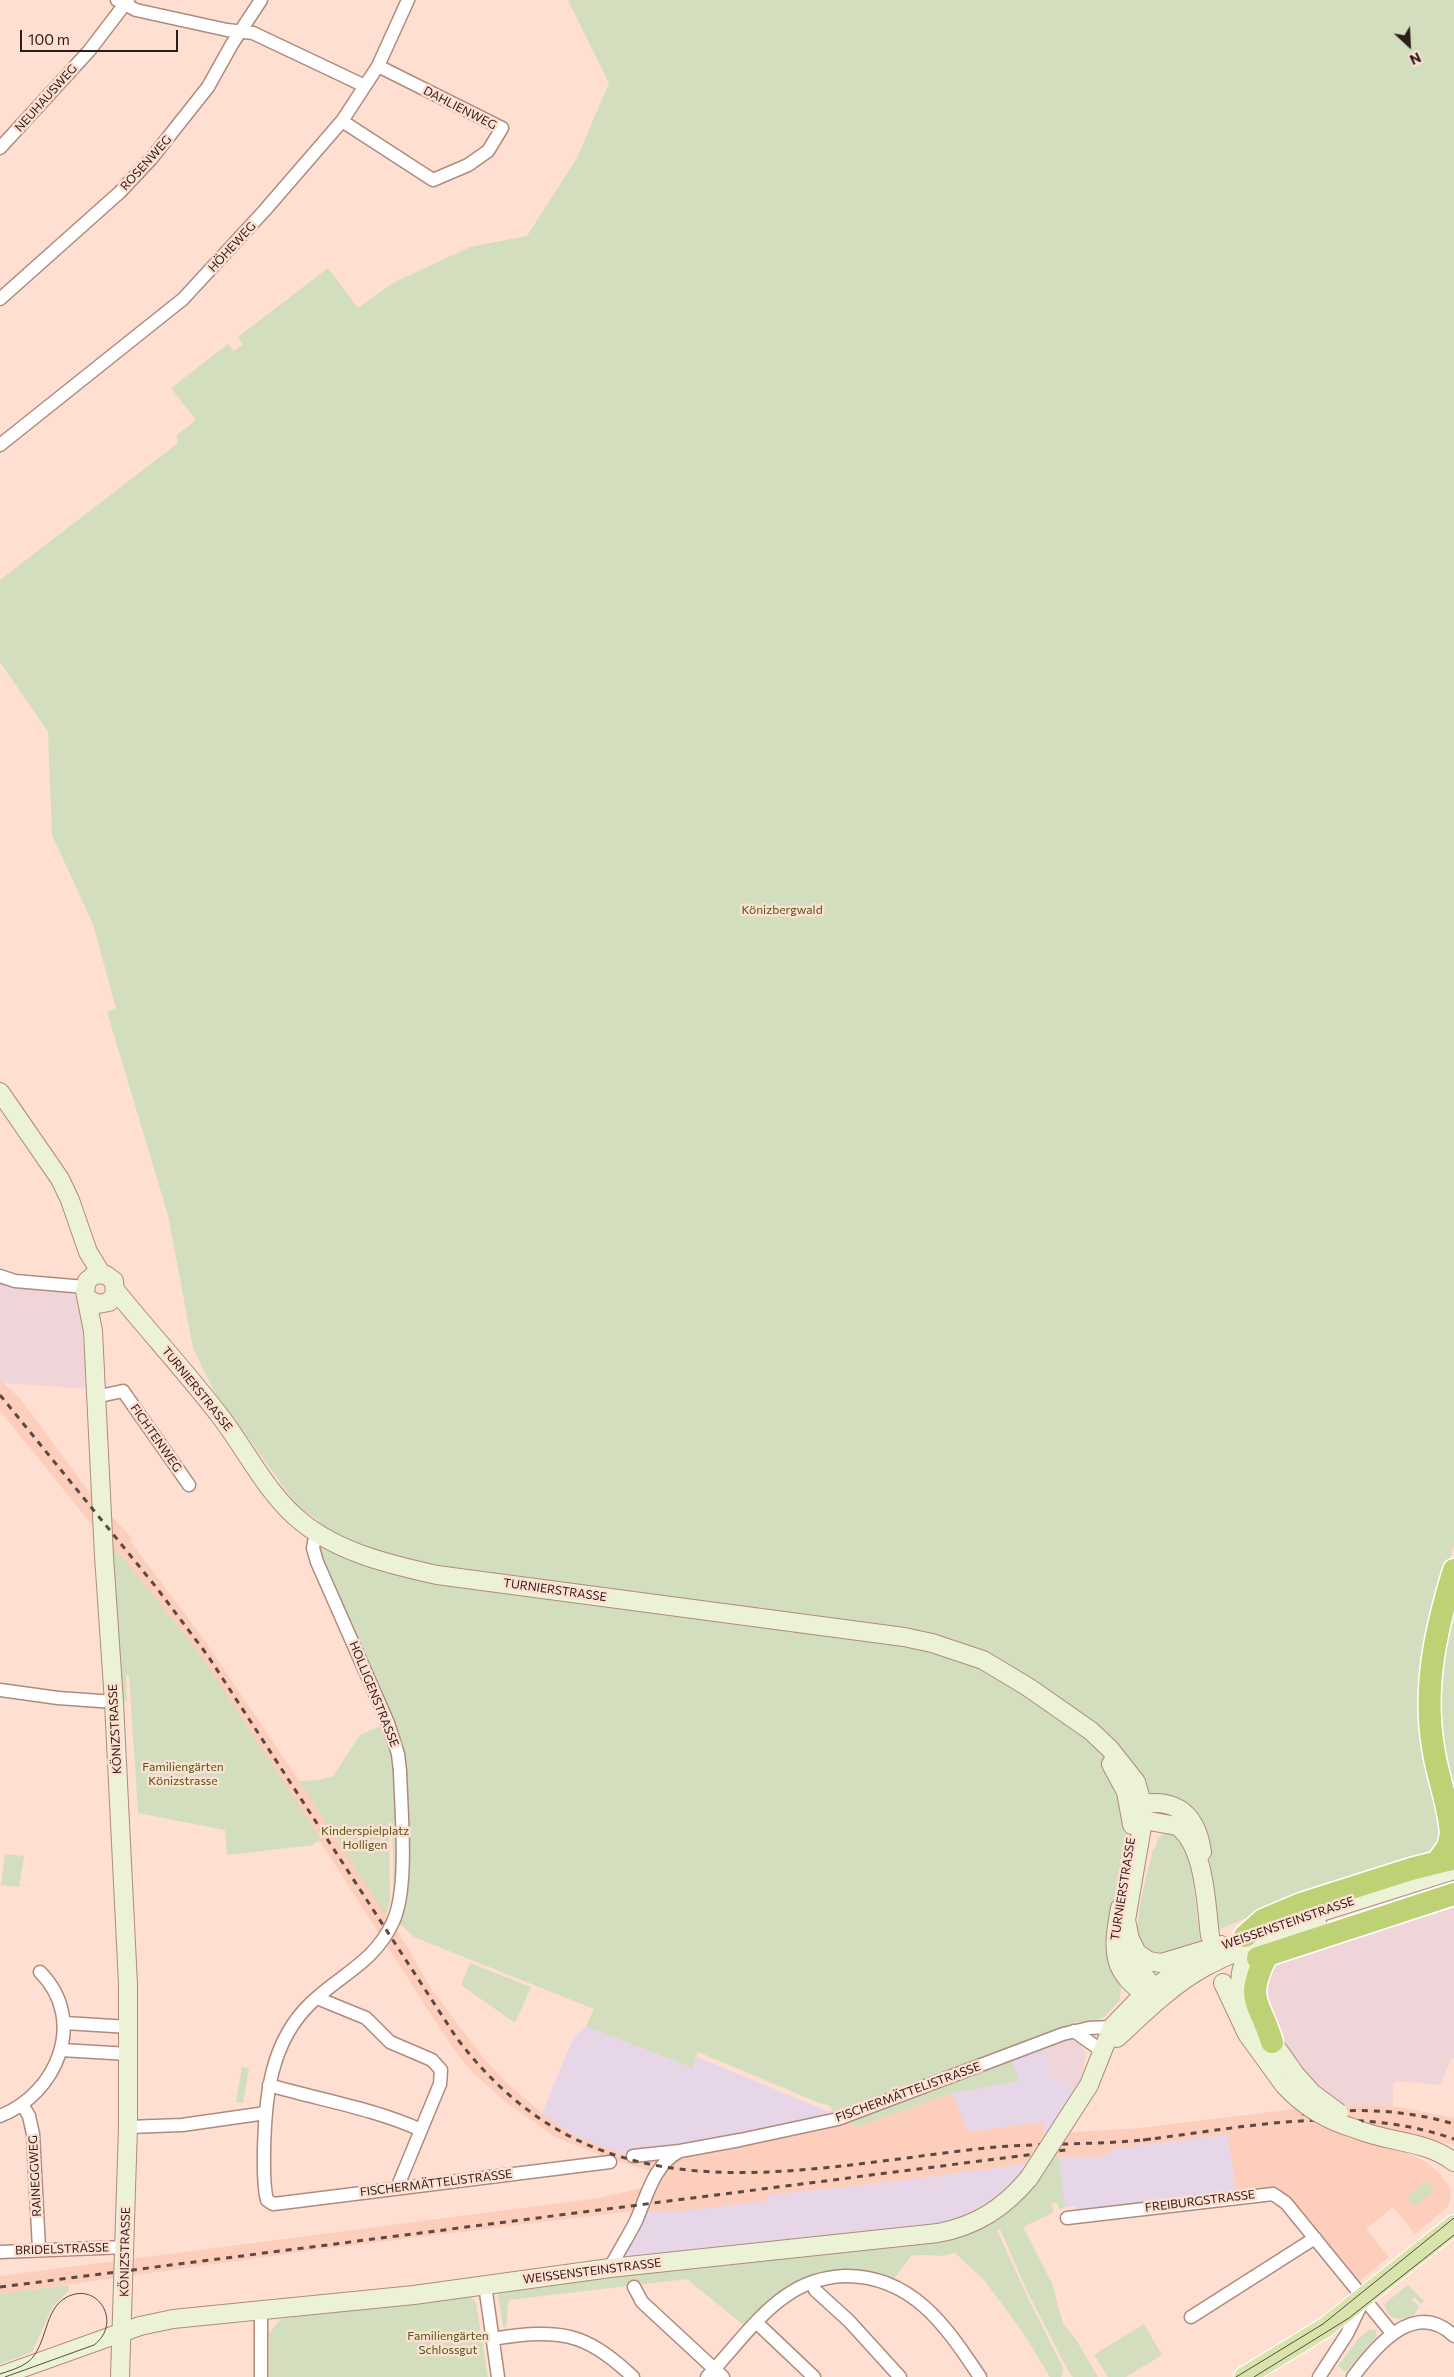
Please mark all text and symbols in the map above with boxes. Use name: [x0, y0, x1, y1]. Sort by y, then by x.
scale bar: [22, 20, 180, 52]
north arrow: [1384, 20, 1434, 70]
text: 100 m: [28, 30, 70, 48]
text: N: [1407, 49, 1424, 69]
street label: NEUHAUSWEG: [12, 61, 80, 135]
street label: DAHLIENWEG: [421, 83, 499, 133]
street label: ROSENWEG: [118, 133, 174, 193]
street label: HÖHEWEG: [205, 219, 259, 275]
park label: Könizbergwald: [741, 903, 823, 917]
street label: TURNIERSTRASSE: [159, 1344, 235, 1434]
street label: FICHTENWEG: [127, 1401, 185, 1475]
street label: TURNIERSTRASSE: [502, 1576, 608, 1604]
street label: HOLLIGENSTRASSE: [346, 1639, 402, 1749]
street label: KÖNIZSTRASSE: [105, 1684, 125, 1774]
park label: Familiengärten Könizstrasse: [142, 1760, 224, 1788]
park label: Kinderspielplatz Holligen: [321, 1824, 409, 1852]
street label: TURNIERSTRASSE: [1108, 1836, 1138, 1942]
street label: WEISSENSTEINSTRASSE: [1220, 1894, 1356, 1952]
street label: FISCHERMÄTTELISTRASSE: [834, 2059, 982, 2125]
street label: RAINEGGWEG: [26, 2135, 44, 2217]
street label: FISCHERMÄTTELISTRASSE: [359, 2167, 513, 2199]
street label: FREIBURGSTRASSE: [1144, 2187, 1256, 2215]
street label: KÖNIZSTRASSE: [117, 2207, 133, 2297]
street label: BRIDELSTRASSE: [15, 2240, 109, 2258]
street label: WEISSENSTEINSTRASSE: [522, 2255, 662, 2287]
park label: Familiengärten Schlossgut: [407, 2329, 489, 2357]

